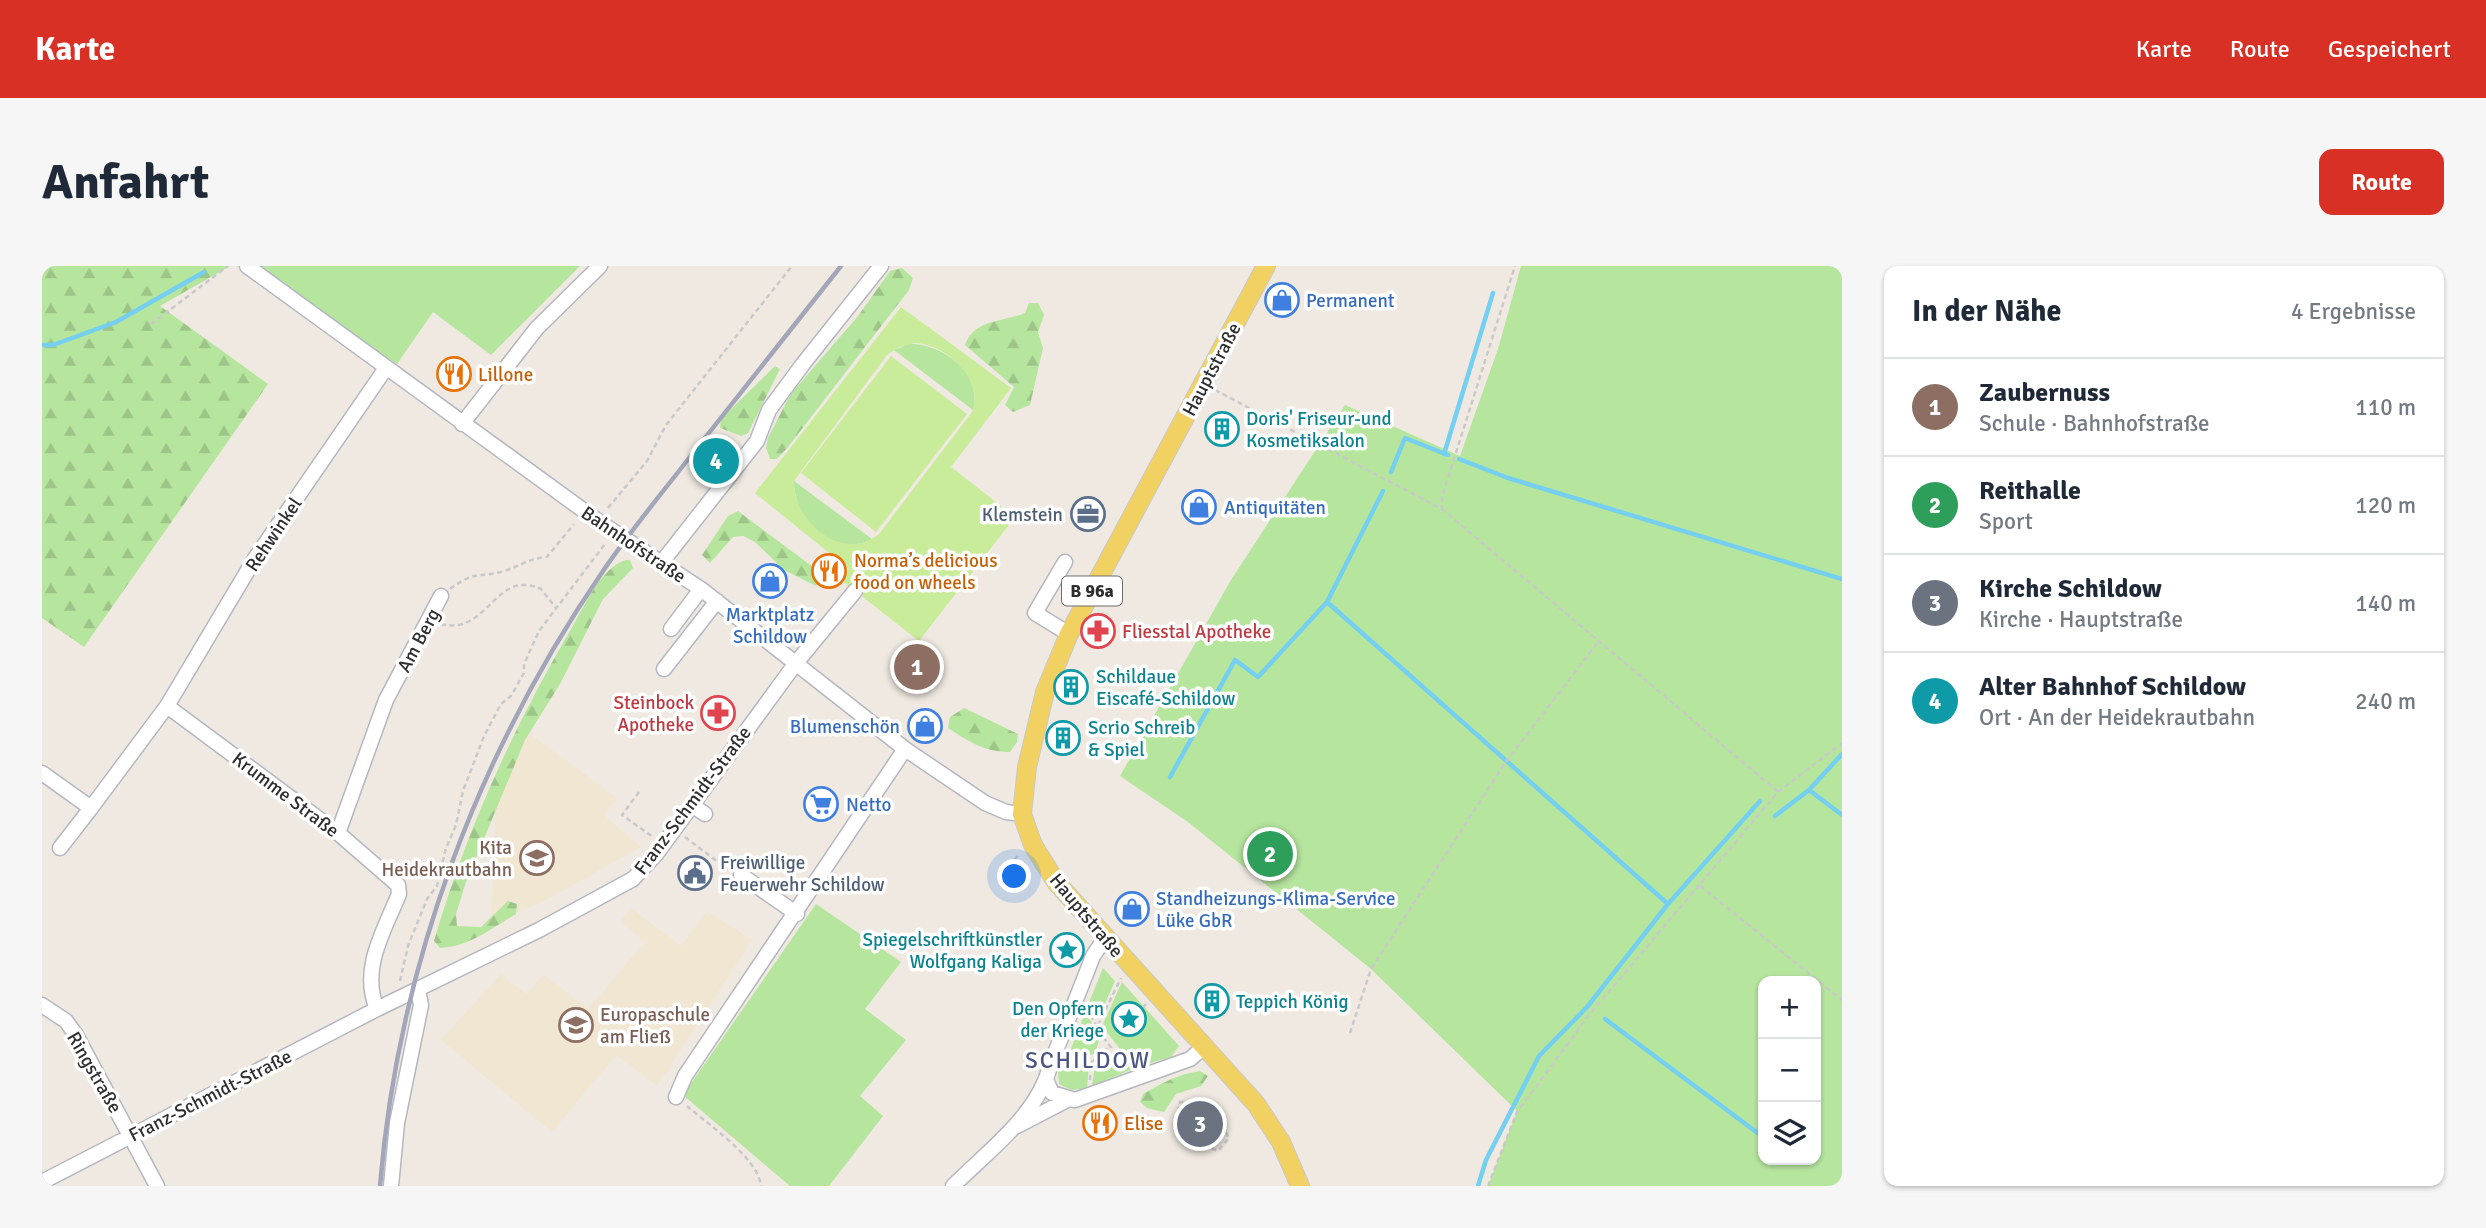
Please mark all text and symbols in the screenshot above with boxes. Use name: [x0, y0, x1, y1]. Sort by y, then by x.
text: Karte: [35, 29, 115, 70]
text: Karte: [2136, 34, 2192, 64]
text: Route: [2230, 34, 2290, 64]
text: Gespeichert: [2328, 34, 2451, 64]
button: Route: [2319, 149, 2444, 215]
text: Anfahrt: [42, 152, 209, 212]
shop icon: Permanent: [1263, 281, 1301, 319]
place label: Permanent: [1306, 289, 1395, 313]
text: In der Nähe: [1912, 293, 2061, 330]
text: 4 Ergebnisse: [2291, 297, 2416, 326]
street label: Hauptstraße: [1177, 319, 1247, 420]
restaurant icon: Lillone: [435, 355, 473, 393]
place label: Lillone: [478, 363, 533, 387]
text: Zaubernuss: [1979, 377, 2110, 409]
text: 1: [1929, 393, 1941, 422]
text: 110 m: [2355, 393, 2416, 422]
place label: Doris' Friseur-und Kosmetiksalon: [1246, 407, 1392, 453]
text: Schule · Bahnhofstraße: [1979, 409, 2210, 438]
building icon: Doris' Friseur-und Kosmetiksalon: [1203, 410, 1241, 448]
pin: 4: [693, 435, 739, 487]
text: Reithalle: [1979, 475, 2081, 507]
shop icon: Antiquitäten: [1180, 488, 1218, 526]
text: 2: [1929, 491, 1941, 520]
text: 120 m: [2355, 491, 2416, 520]
street label: Rehwinkel: [240, 493, 307, 576]
office icon: Klemstein: [1069, 495, 1107, 533]
place label: Antiquitäten: [1224, 496, 1326, 520]
street label: Bahnhofstraße: [576, 501, 690, 589]
place label: Klemstein: [982, 503, 1063, 527]
text: Sport: [1979, 507, 2033, 536]
place label: Norma’s delicious food on wheels: [854, 549, 998, 595]
restaurant icon: Norma’s delicious food on wheels: [810, 552, 848, 590]
shop icon: Marktplatz Schildow: [751, 562, 789, 600]
text: Kirche Schildow: [1979, 573, 2162, 605]
road number: B 96a: [1062, 576, 1122, 606]
text: 3: [1929, 589, 1941, 618]
text: 140 m: [2355, 589, 2416, 618]
place label: Marktplatz Schildow: [726, 603, 814, 649]
street label: Am Berg: [392, 604, 446, 676]
text: Kirche · Hauptstraße: [1979, 605, 2183, 634]
pharmacy icon: Fliesstal Apotheke: [1079, 612, 1117, 650]
place label: Fliesstal Apotheke: [1122, 620, 1271, 644]
pin: 1: [894, 641, 940, 693]
place label: Schildaue Eiscafé-Schildow: [1096, 665, 1235, 711]
building icon: Schildaue Eiscafé-Schildow: [1052, 668, 1090, 706]
text: Alter Bahnhof Schildow: [1979, 671, 2246, 703]
text: 4: [1929, 687, 1941, 716]
text: 240 m: [2355, 687, 2416, 716]
place label: Steinbock Apotheke: [614, 691, 694, 737]
pharmacy icon: Steinbock Apotheke: [699, 694, 737, 732]
text: Ort · An der Heidekrautbahn: [1979, 703, 2255, 732]
shop icon: Blumenschön: [906, 707, 944, 745]
place label: Blumenschön: [790, 715, 900, 739]
place label: Scrio Schreib & Spiel: [1088, 716, 1195, 762]
building icon: Scrio Schreib & Spiel: [1044, 719, 1082, 757]
street label: Franz-Schmidt-Straße: [629, 722, 756, 880]
street label: Krumme Straße: [227, 747, 344, 843]
supermarket icon: Netto: [802, 785, 840, 823]
place label: Netto: [846, 793, 892, 817]
pin: 2: [1247, 828, 1293, 880]
place label: Kita Heidekrautbahn: [382, 836, 512, 882]
school or university icon: Kita Heidekrautbahn: [518, 839, 556, 877]
place label: Freiwillige Feuerwehr Schildow: [720, 851, 885, 897]
public building icon: Freiwillige Feuerwehr Schildow: [676, 854, 714, 892]
your location: [997, 859, 1031, 893]
street label: Hauptstraße: [1044, 869, 1128, 963]
place label: Standheizungs-Klima-Service Lüke GbR: [1156, 887, 1395, 933]
shop icon: Standheizungs-Klima-Service Lüke GbR: [1113, 890, 1151, 928]
place label: Spiegelschriftkünstler Wolfgang Kaliga: [862, 928, 1042, 974]
place icon: Spiegelschriftkünstler Wolfgang Kaliga: [1048, 931, 1086, 969]
map controls: [1758, 976, 1821, 1165]
button: +: [1758, 976, 1821, 1039]
building icon: Teppich König: [1193, 982, 1231, 1020]
place label: Teppich König: [1236, 990, 1348, 1014]
place label: Den Opfern der Kriege: [1012, 997, 1104, 1043]
place icon: Den Opfern der Kriege: [1110, 1000, 1148, 1038]
place label: Europaschule am Fließ: [600, 1003, 710, 1049]
school or university icon: Europaschule am Fließ: [557, 1006, 595, 1044]
street label: Ringstraße: [61, 1028, 127, 1117]
button: −: [1758, 1039, 1821, 1102]
street label: Franz-Schmidt-Straße: [125, 1044, 296, 1147]
district label: SCHILDOW: [1025, 1046, 1151, 1075]
pin: 3: [1177, 1098, 1223, 1150]
button: layers: [1758, 1102, 1821, 1165]
restaurant icon: Elise: [1081, 1104, 1119, 1142]
place label: Elise: [1124, 1112, 1163, 1136]

